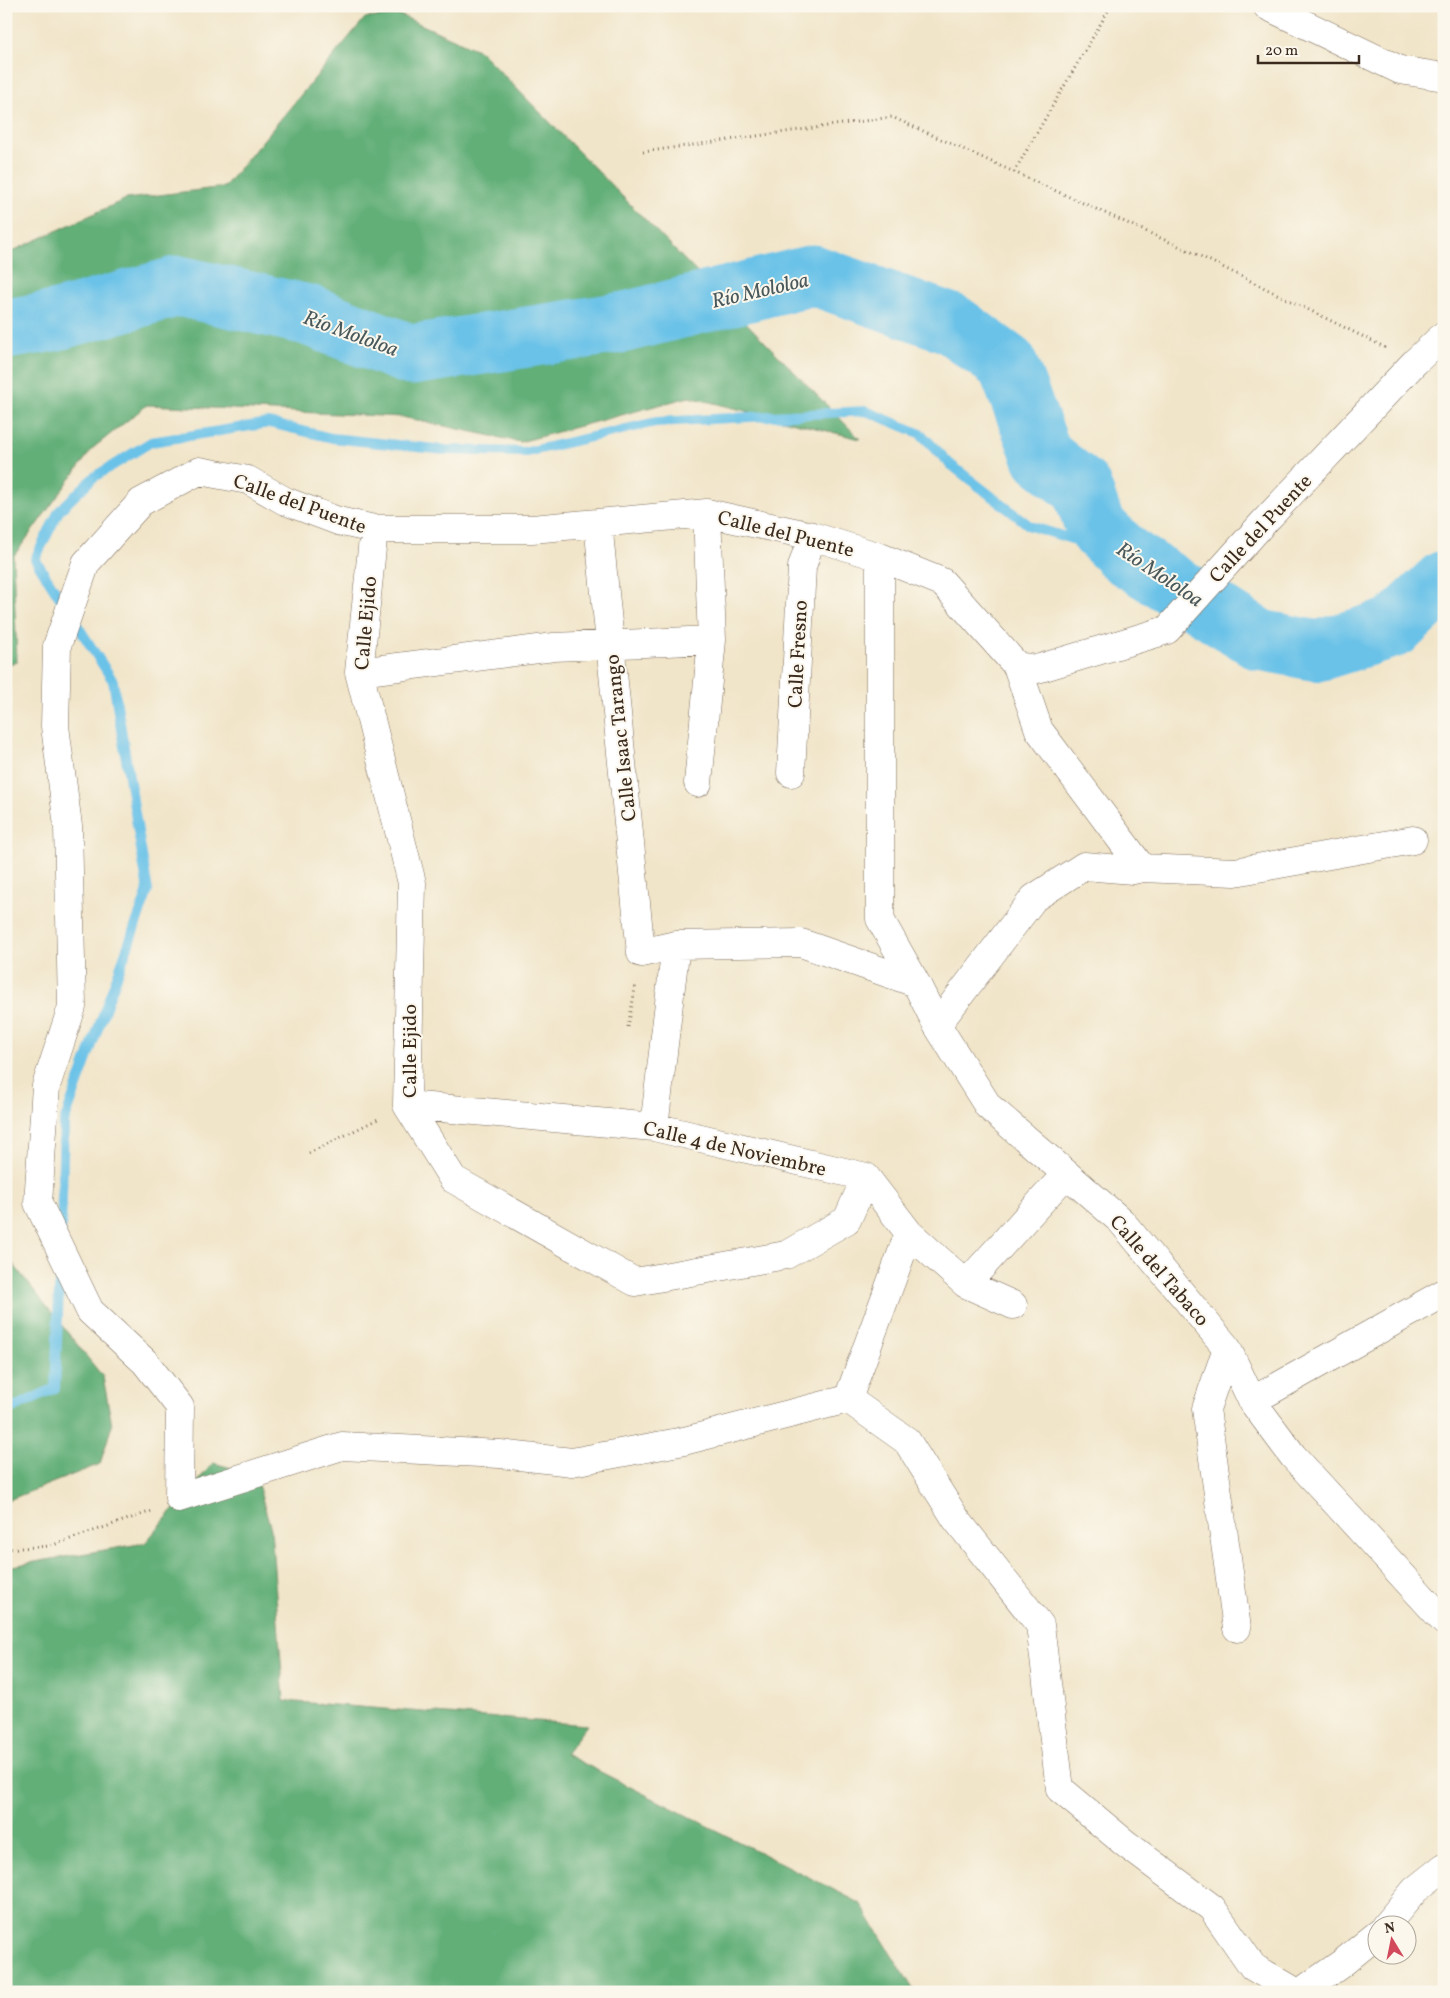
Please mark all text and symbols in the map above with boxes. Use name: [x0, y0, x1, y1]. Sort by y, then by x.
scale bar: [1258, 32, 1359, 64]
text: 20 m: [1265, 41, 1298, 62]
water label: Río Mololoa: [709, 266, 812, 317]
water label: Río Mololoa: [299, 304, 402, 365]
street label: Calle del Puente: [229, 468, 370, 542]
street label: Calle del Puente: [1204, 469, 1319, 590]
street label: Calle del Puente: [714, 504, 857, 565]
water label: Río Mololoa: [1110, 536, 1208, 615]
street label: Calle Ejido: [349, 575, 385, 671]
street label: Calle Fresno: [782, 599, 816, 709]
street label: Calle Isaac Tarango: [599, 653, 645, 823]
street label: Calle Ejido: [397, 1004, 425, 1098]
street label: Calle 4 de Noviembre: [640, 1115, 829, 1185]
street label: Calle del Tabaco: [1102, 1209, 1215, 1333]
north arrow: [1368, 1916, 1418, 1966]
text: N: [1383, 1918, 1397, 1939]

